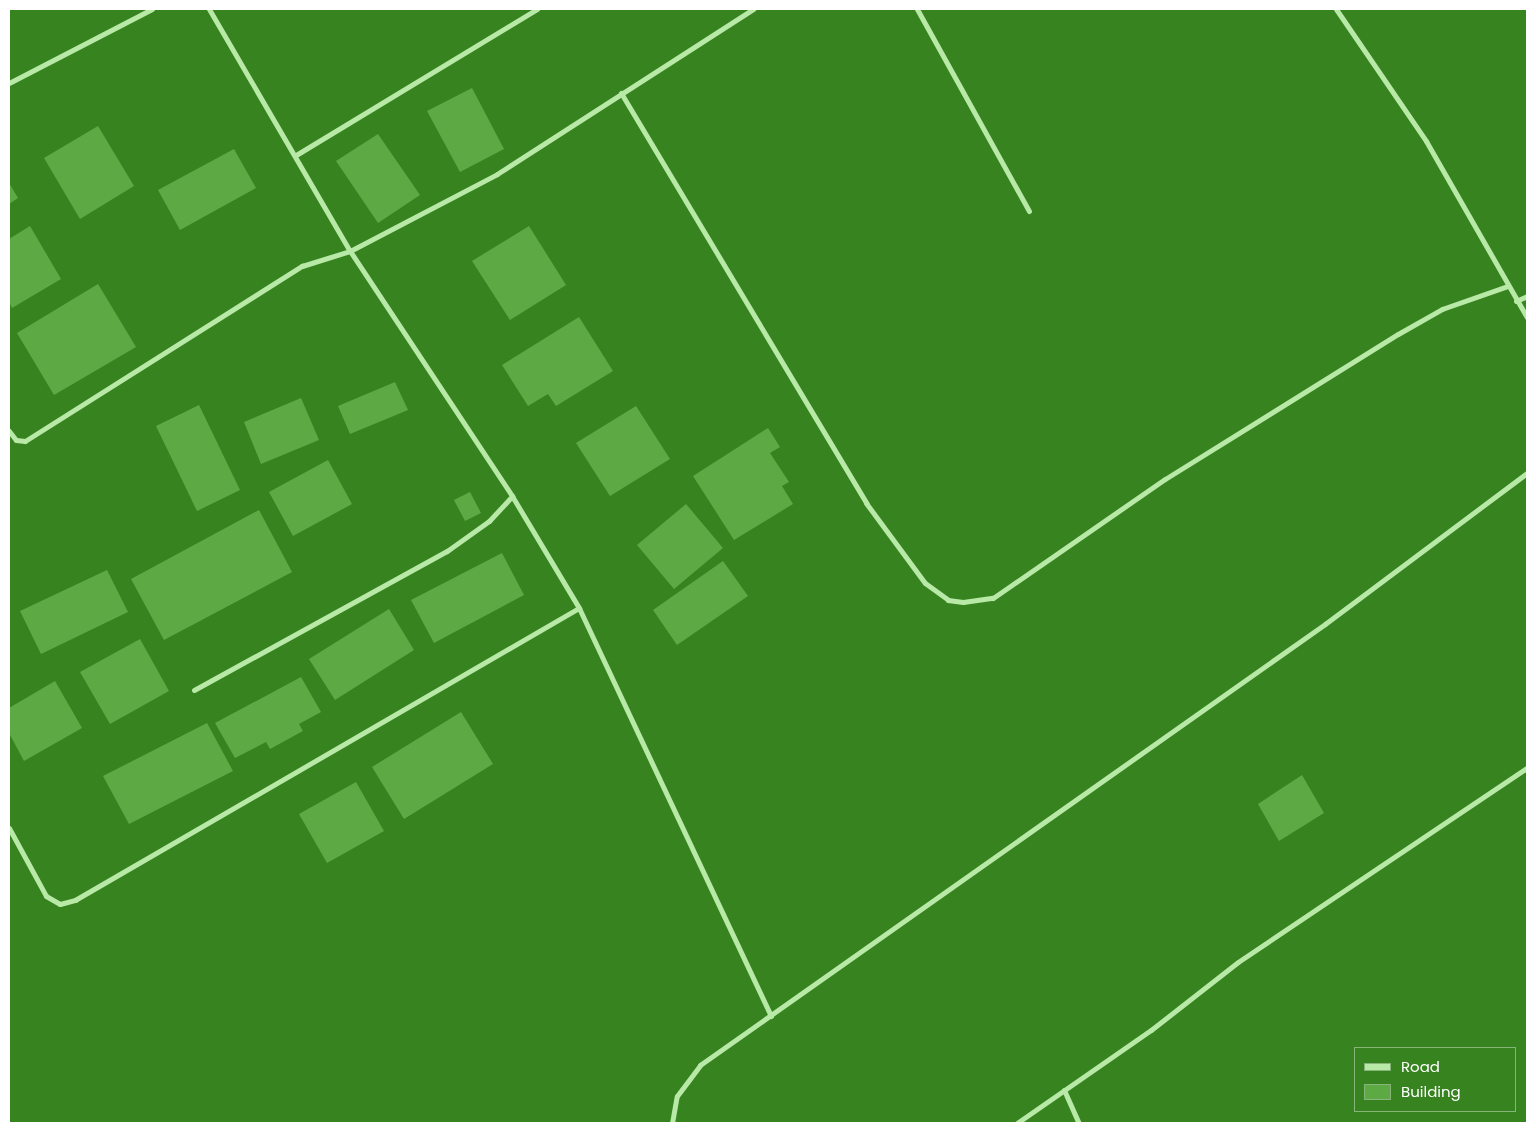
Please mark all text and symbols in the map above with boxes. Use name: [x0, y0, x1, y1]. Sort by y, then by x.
legend: [1354, 1047, 1516, 1112]
text: Road: [1401, 1056, 1440, 1077]
text: Building: [1401, 1081, 1461, 1102]

